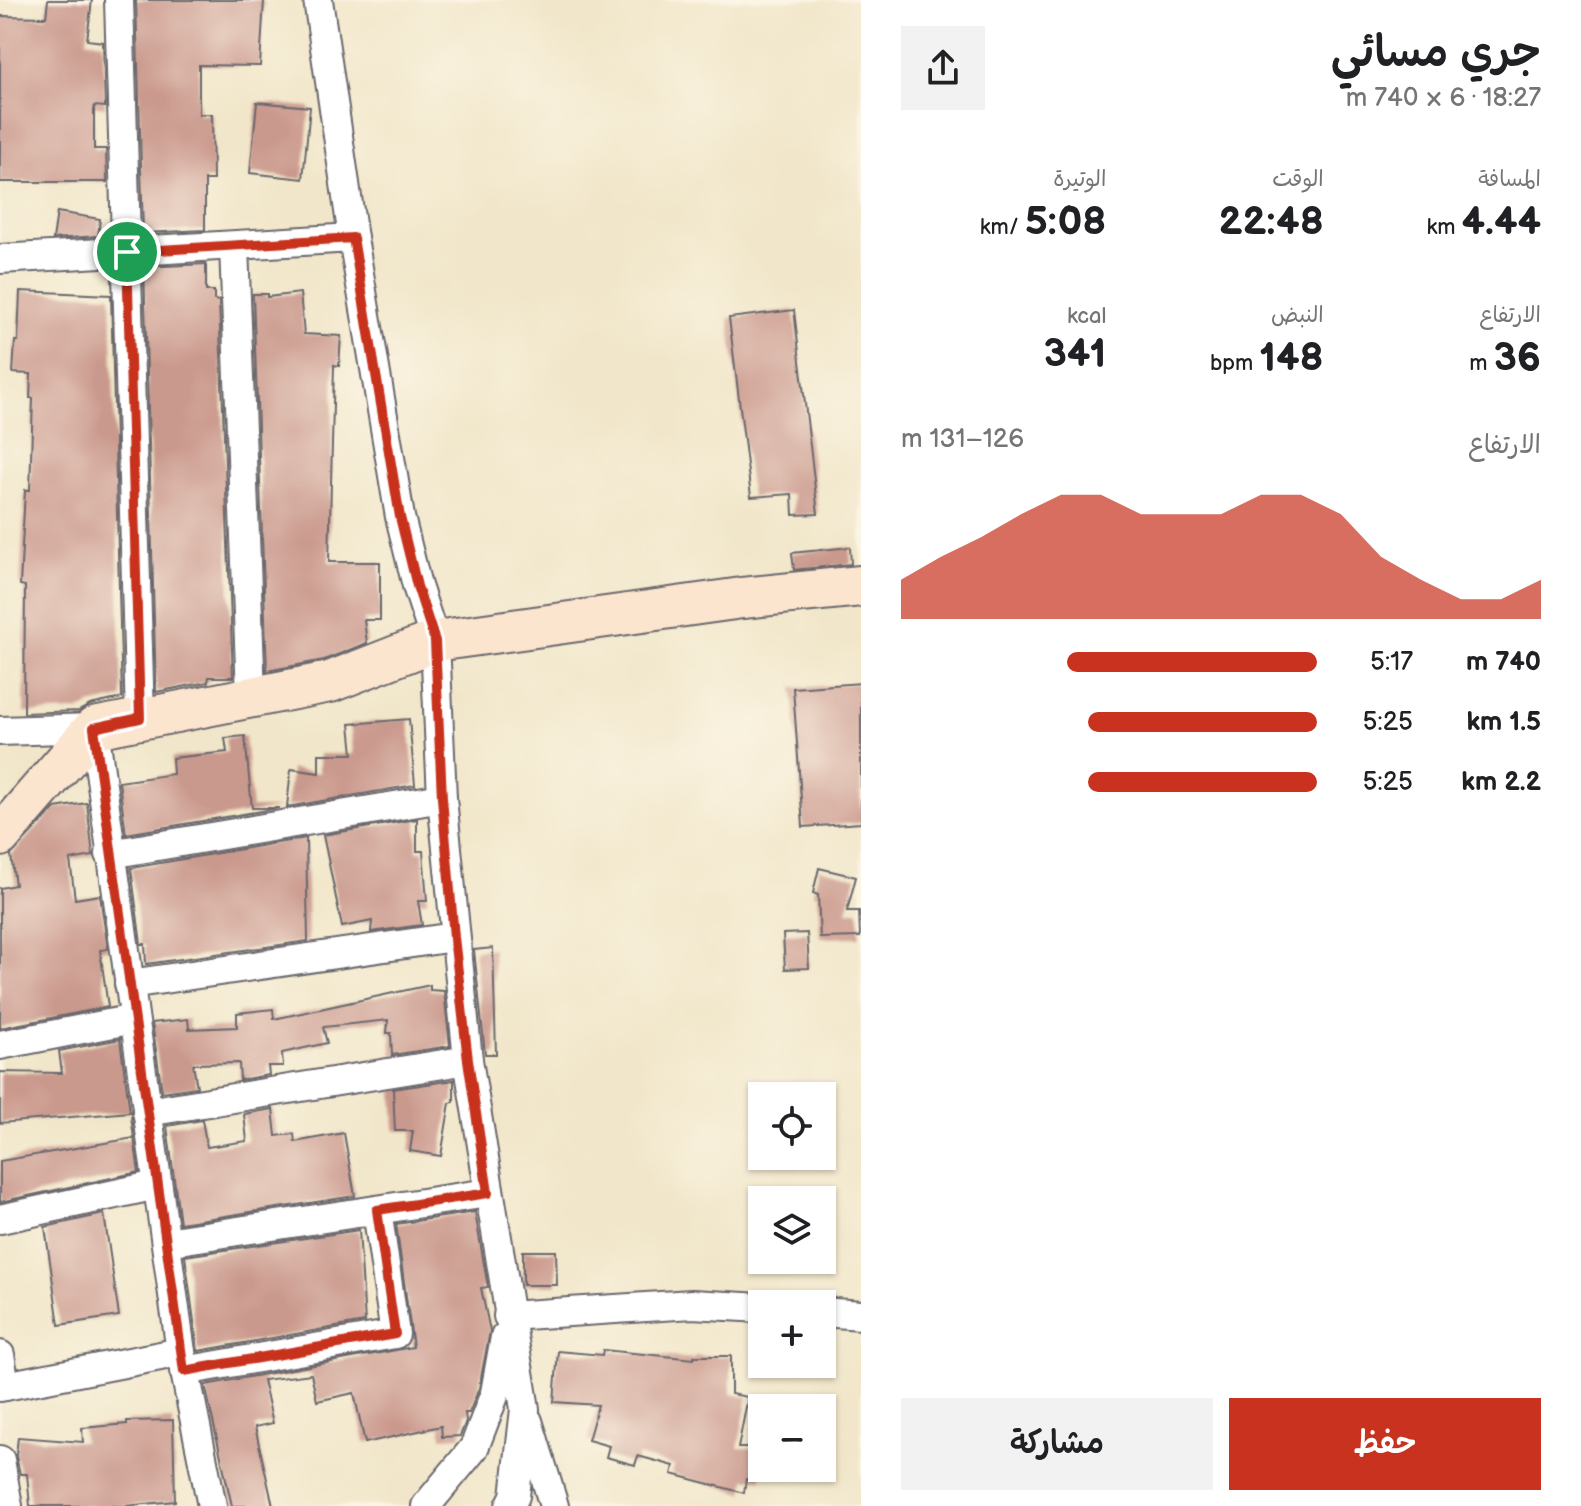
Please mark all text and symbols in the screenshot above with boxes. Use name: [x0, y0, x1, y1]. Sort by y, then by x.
button: share: [901, 26, 985, 110]
text: جري مسائي: [1331, 26, 1541, 79]
text: 18:27 · 6 × 740 m: [1346, 83, 1541, 114]
text: الوتيرة: [1053, 166, 1106, 193]
text: الوقت: [1272, 166, 1324, 193]
text: المسافة: [1478, 166, 1541, 193]
text: 5:08: [1025, 198, 1106, 246]
text: 22:48: [1219, 198, 1324, 246]
text: 4.44: [1462, 198, 1541, 246]
text: /km: [980, 214, 1025, 241]
text: km: [1427, 214, 1462, 241]
pin: [93, 218, 161, 286]
icon: arrive: [105, 230, 149, 274]
text: النبض: [1271, 302, 1324, 329]
text: الارتفاع: [1479, 302, 1541, 329]
text: kcal: [1067, 303, 1106, 330]
text: 341: [1043, 330, 1106, 378]
text: 148: [1259, 334, 1324, 382]
text: 36: [1493, 334, 1541, 382]
text: bpm: [1210, 350, 1259, 377]
text: m: [1469, 350, 1493, 377]
text: 126–131 m: [901, 424, 1024, 455]
text: الارتفاع: [1468, 430, 1541, 461]
text: 5:17: [1370, 647, 1413, 678]
text: 740 m: [1466, 647, 1541, 678]
text: 5:25: [1363, 707, 1413, 738]
text: 1.5 km: [1466, 707, 1541, 738]
text: 5:25: [1363, 767, 1413, 798]
text: 2.2 km: [1461, 767, 1541, 798]
map controls: [748, 1082, 836, 1482]
button: locate: [748, 1082, 836, 1170]
button: layers: [748, 1186, 836, 1274]
button: +: [748, 1290, 836, 1378]
button: −: [748, 1394, 836, 1482]
button: مشاركة: [901, 1398, 1213, 1490]
button: حفظ: [1229, 1398, 1541, 1490]

